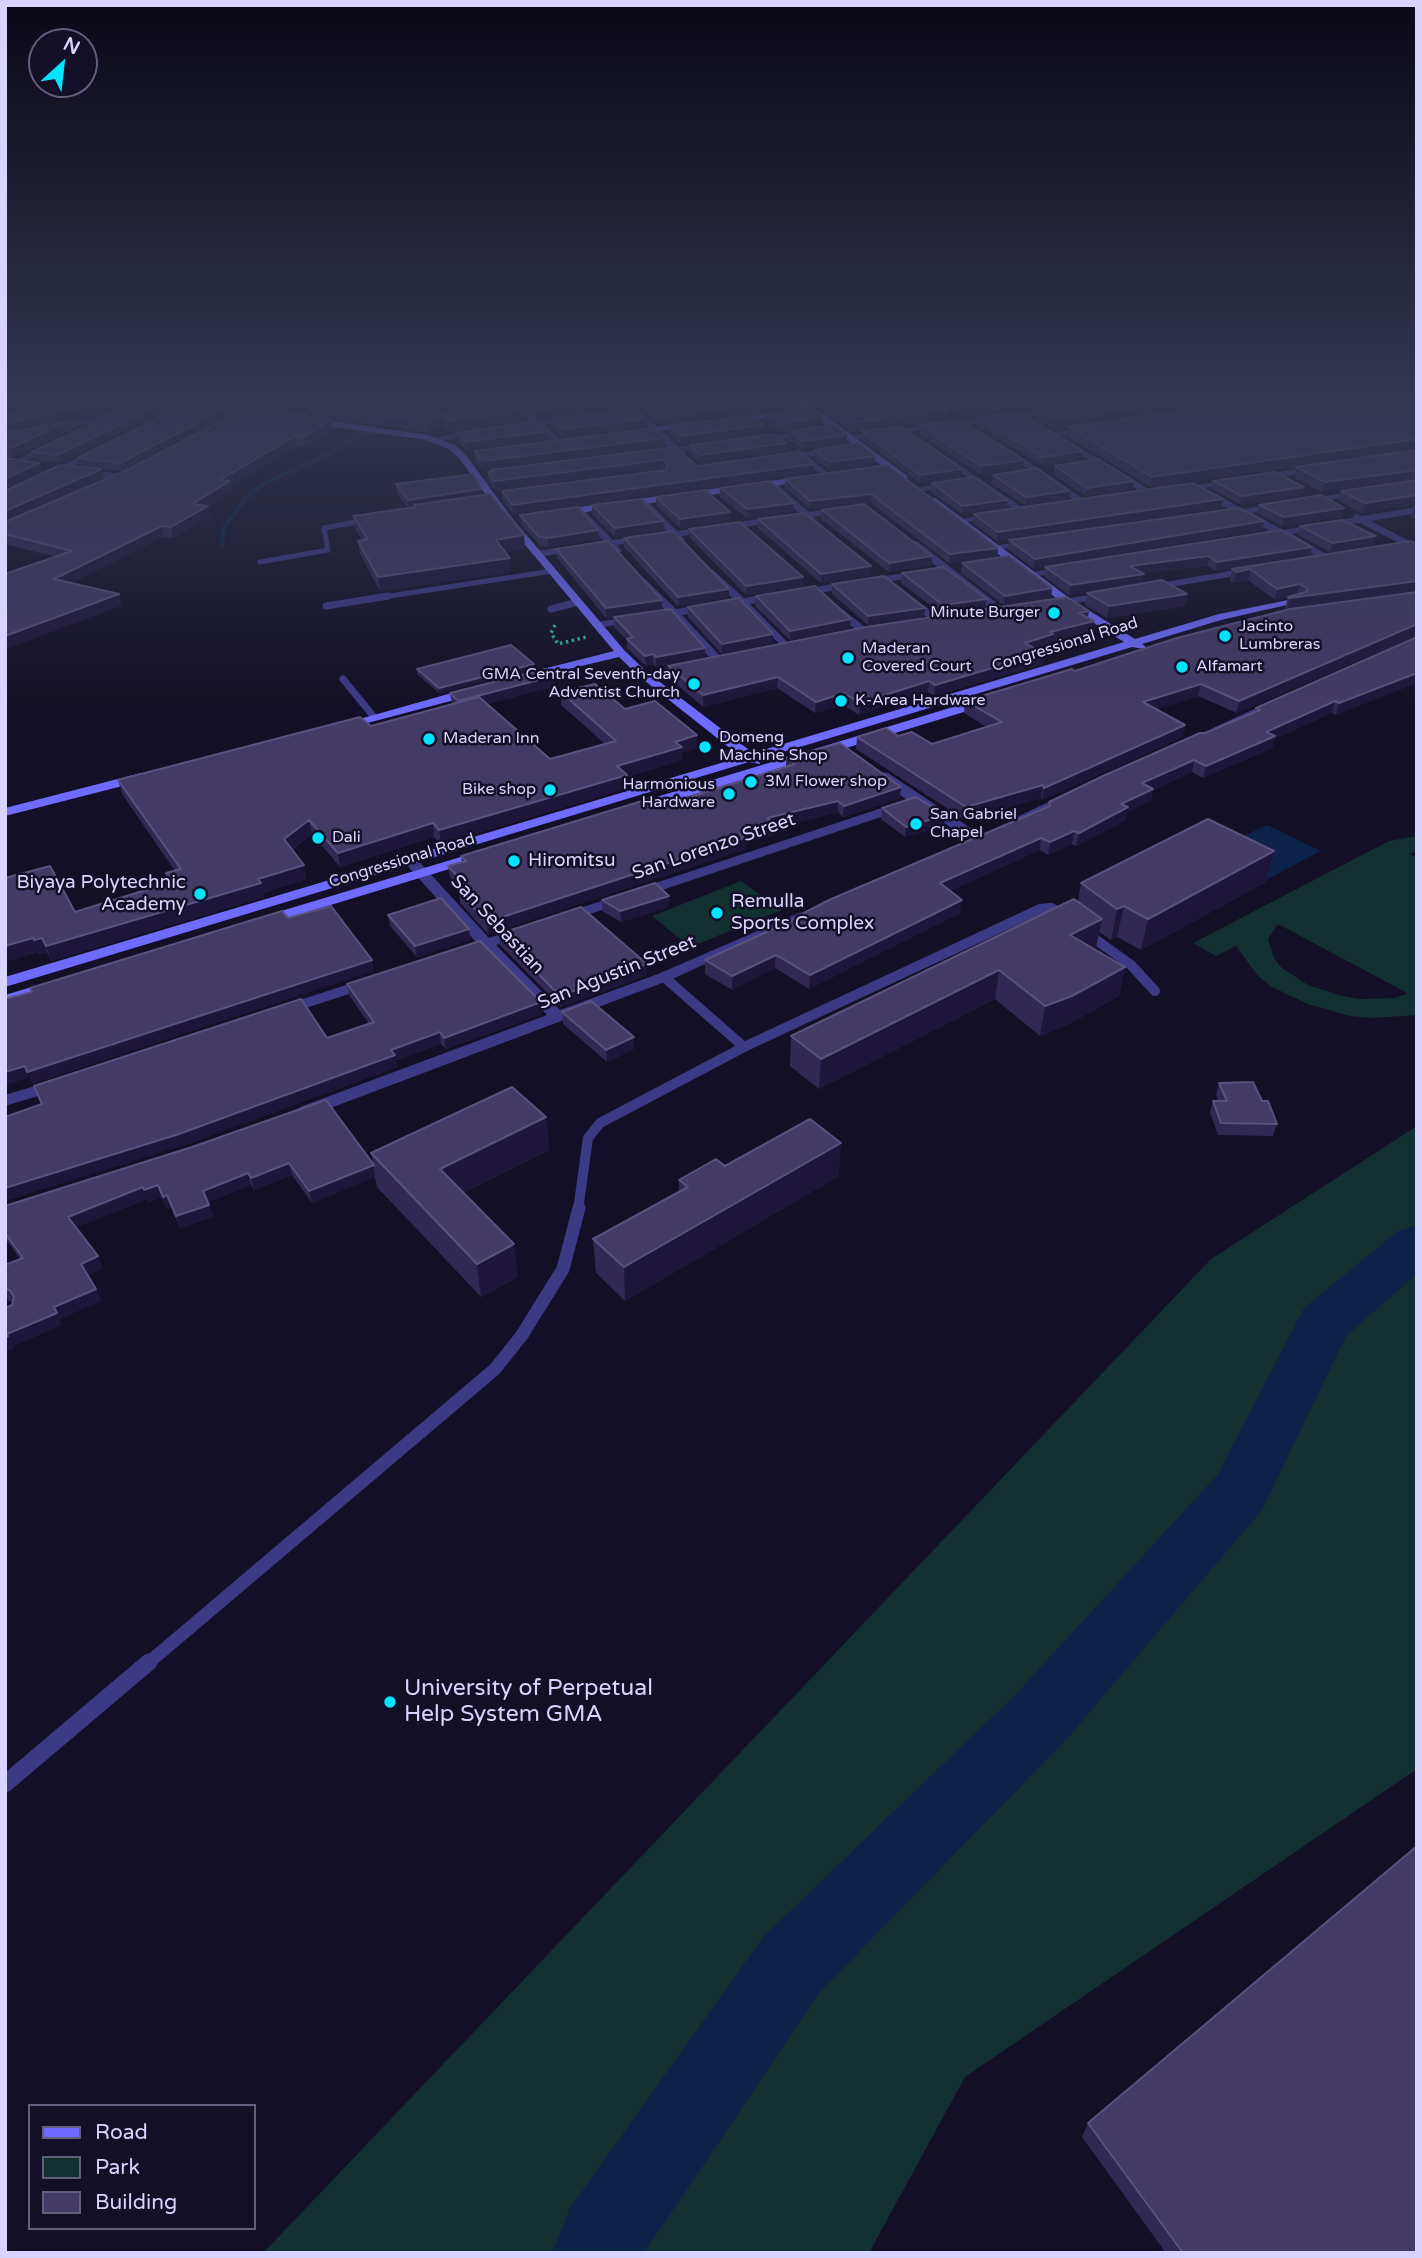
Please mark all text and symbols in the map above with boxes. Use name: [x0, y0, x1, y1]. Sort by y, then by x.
north arrow: [28, 28, 98, 98]
text: N: [60, 33, 83, 59]
place label: Minute Burger: [930, 603, 1040, 623]
marker: Minute Burger: [1046, 605, 1062, 621]
street label: Congressional Road: [990, 614, 1140, 676]
place label: Jacinto Lumbreras: [1239, 617, 1320, 655]
marker: Jacinto Lumbreras: [1217, 628, 1233, 644]
place label: Maderan Covered Court: [862, 639, 972, 677]
marker: Maderan Covered Court: [840, 650, 856, 666]
place label: Alfamart: [1196, 657, 1263, 677]
marker: Alfamart: [1174, 659, 1190, 675]
place label: GMA Central Seventh-day Adventist Church: [482, 665, 680, 703]
marker: GMA Central Seventh-day Adventist Church: [686, 676, 702, 692]
place label: K-Area Hardware: [855, 691, 986, 711]
marker: K-Area Hardware: [833, 693, 849, 709]
place label: Domeng Machine Shop: [719, 728, 828, 766]
place label: Maderan Inn: [443, 729, 540, 749]
marker: Maderan Inn: [421, 731, 437, 747]
marker: Domeng Machine Shop: [697, 739, 713, 755]
place label: 3M Flower shop: [765, 772, 887, 792]
marker: 3M Flower shop: [743, 774, 759, 790]
place label: Harmonious Hardware: [623, 775, 715, 813]
place label: Bike shop: [462, 780, 536, 800]
marker: Bike shop: [542, 782, 558, 798]
marker: Harmonious Hardware: [721, 786, 737, 802]
place label: San Gabriel Chapel: [930, 805, 1017, 843]
street label: San Lorenzo Street: [629, 808, 799, 886]
marker: San Gabriel Chapel: [908, 816, 924, 832]
place label: Dali: [332, 828, 361, 848]
marker: Dali: [310, 830, 326, 846]
street label: Congressional Road: [327, 830, 477, 892]
place label: Hiromitsu: [528, 850, 616, 872]
marker: Hiromitsu: [506, 853, 522, 869]
street label: San Sebastian: [445, 871, 549, 979]
place label: Biyaya Polytechnic Academy: [17, 872, 186, 916]
marker: Biyaya Polytechnic Academy: [192, 886, 208, 902]
place label: Remulla Sports Complex: [731, 891, 874, 935]
marker: Remulla Sports Complex: [709, 905, 725, 921]
street label: San Agustin Street: [535, 931, 699, 1015]
place label: University of Perpetual Help System GMA: [404, 1675, 653, 1729]
marker: University of Perpetual Help System GMA: [382, 1694, 398, 1710]
legend: [28, 2104, 256, 2230]
text: Road: [95, 2120, 148, 2145]
text: Park: [95, 2155, 140, 2180]
text: Building: [95, 2190, 177, 2215]

